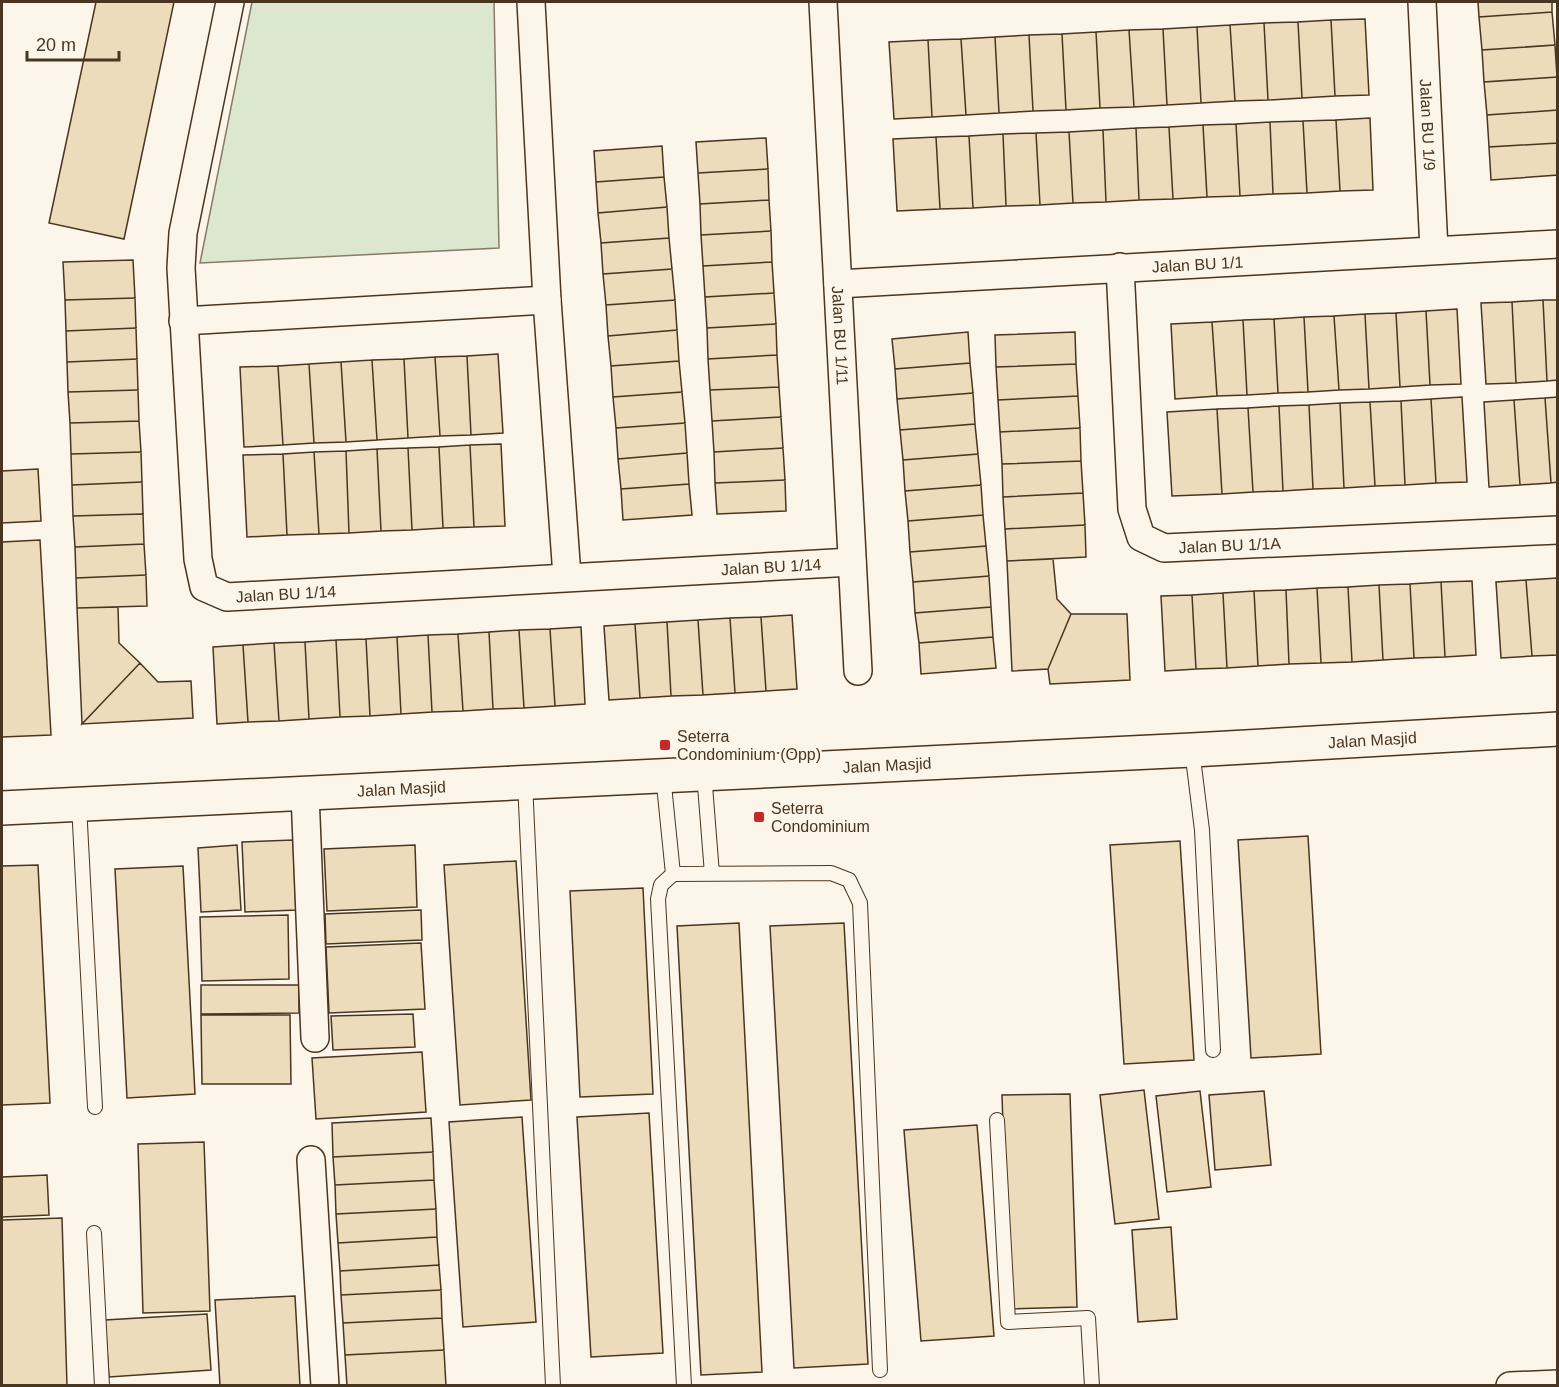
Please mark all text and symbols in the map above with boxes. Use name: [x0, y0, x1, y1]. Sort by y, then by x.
scale bar: [27, 24, 118, 62]
text: 20 m: [36, 35, 76, 55]
street label: Jalan BU 1/9: [1417, 79, 1439, 171]
street label: Jalan BU 1/1: [1151, 253, 1244, 275]
street label: Jalan BU 1/11: [829, 285, 852, 386]
street label: Jalan BU 1/1A: [1178, 534, 1282, 556]
street label: Jalan BU 1/14: [720, 555, 822, 578]
street label: Jalan BU 1/14: [235, 582, 337, 605]
place label: Seterra Condominium (Opp): [677, 728, 821, 763]
street label: Jalan Masjid: [1327, 729, 1417, 751]
marker: Seterra Condominium (Opp): [658, 738, 672, 752]
street label: Jalan Masjid: [842, 754, 932, 776]
street label: Jalan Masjid: [357, 778, 446, 799]
place label: Seterra Condominium: [771, 800, 870, 835]
marker: Seterra Condominium: [752, 810, 766, 824]

